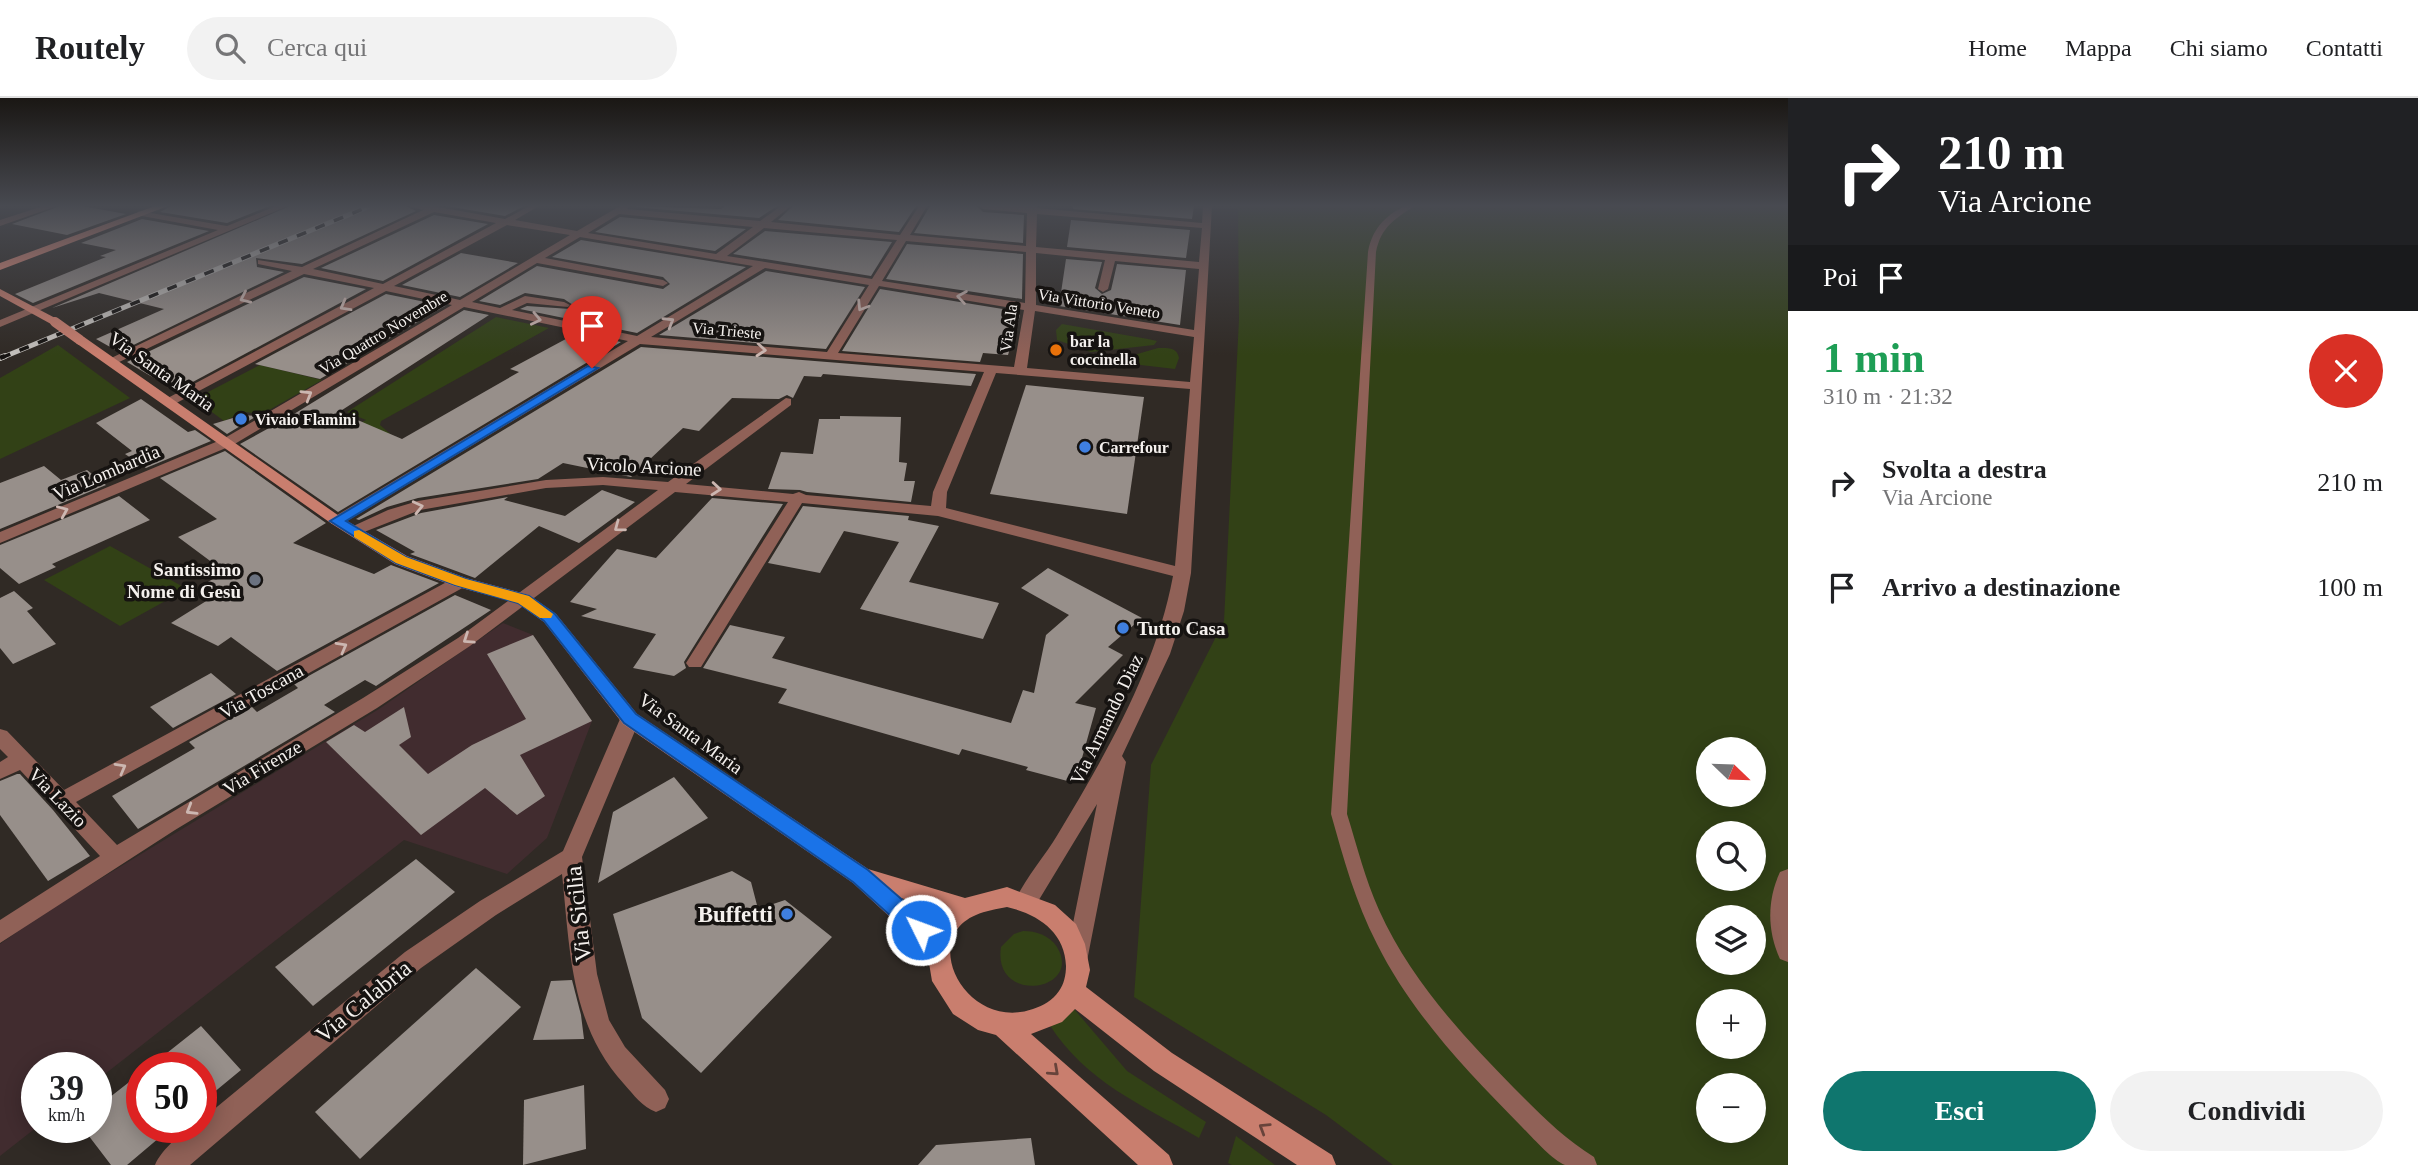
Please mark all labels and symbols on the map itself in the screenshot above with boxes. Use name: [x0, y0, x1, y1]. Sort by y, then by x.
street label: Via Vittorio Veneto: [1037, 285, 1161, 322]
street label: Via Quattro Novembre: [316, 287, 450, 377]
one-way arrow: [240, 290, 252, 304]
one-way arrow: [956, 290, 968, 305]
pin: [562, 296, 622, 368]
one-way arrow: [339, 298, 352, 312]
one-way arrow: [857, 298, 870, 311]
street label: Via Ala: [997, 303, 1020, 353]
one-way arrow: [530, 311, 542, 326]
one-way arrow: [661, 318, 674, 331]
street label: Via Trieste: [691, 319, 762, 342]
street label: Via Santa Maria: [105, 327, 219, 416]
place label: bar la coccinella: [1070, 333, 1137, 368]
one-way arrow: [756, 342, 767, 357]
marker: bar la coccinella: [1048, 342, 1064, 358]
one-way arrow: [300, 390, 313, 403]
marker: Vivaio Flamini: [233, 411, 249, 427]
place label: Vivaio Flamini: [255, 411, 357, 428]
marker: Carrefour: [1077, 439, 1093, 455]
place label: Carrefour: [1099, 439, 1169, 456]
street label: Via Lombardia: [49, 440, 163, 504]
street label: Vicolo Arcione: [586, 453, 702, 480]
one-way arrow: [711, 481, 722, 496]
one-way arrow: [412, 501, 424, 515]
one-way arrow: [56, 506, 68, 520]
one-way arrow: [615, 518, 627, 531]
place label: Santissimo Nome di Gesù: [127, 559, 241, 602]
marker: Santissimo Nome di Gesù: [247, 572, 263, 588]
place label: Tutto Casa: [1137, 618, 1226, 639]
marker: Tutto Casa: [1115, 620, 1131, 636]
one-way arrow: [463, 631, 476, 643]
one-way arrow: [335, 642, 347, 655]
street label: Via Armando Diaz: [1066, 651, 1147, 788]
street label: Via Toscana: [216, 660, 307, 723]
street label: Via Santa Maria: [635, 689, 747, 778]
street label: Via Firenze: [219, 736, 305, 799]
north arrow: [1696, 737, 1766, 807]
street label: Via Lazio: [24, 763, 91, 831]
one-way arrow: [114, 763, 126, 776]
one-way arrow: [185, 801, 198, 814]
street label: Via Sicilia: [561, 865, 596, 963]
position arrow: [884, 893, 958, 967]
place label: Buffetti: [698, 902, 774, 927]
marker: Buffetti: [779, 906, 795, 922]
street label: Via Calabria: [311, 955, 416, 1047]
speed limit sign: 50: [126, 1052, 217, 1143]
one-way arrow: [1046, 1062, 1059, 1075]
one-way arrow: [1259, 1124, 1272, 1137]

